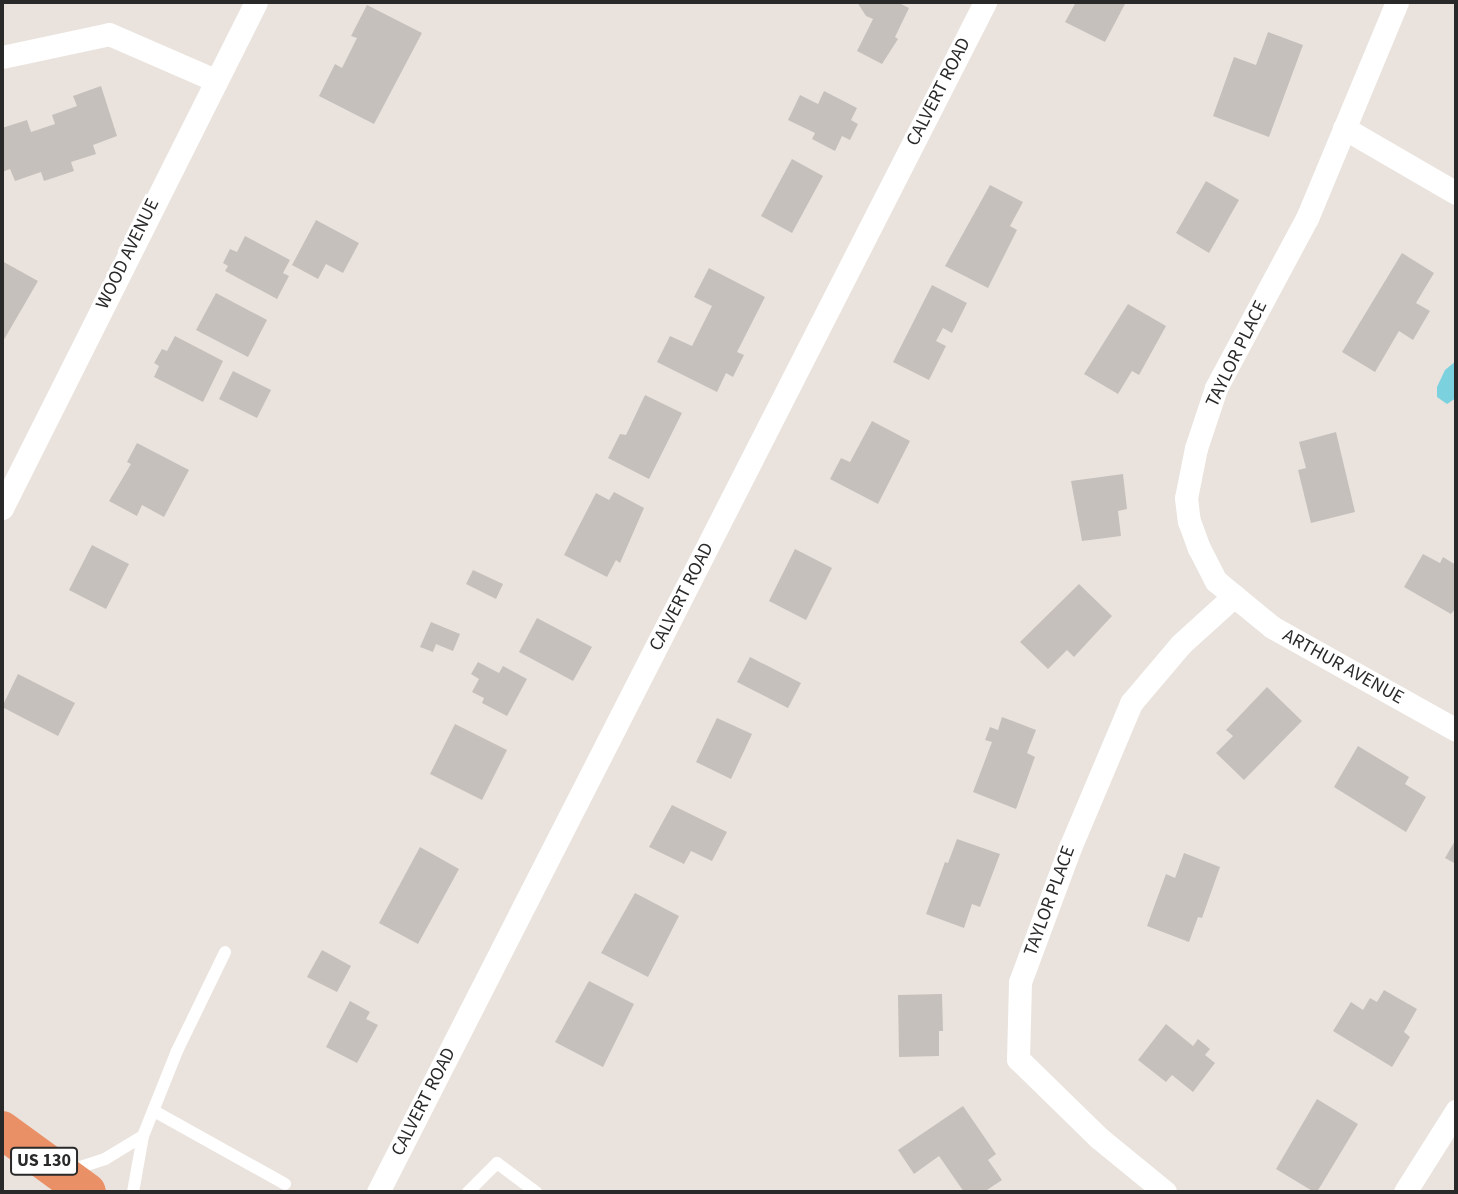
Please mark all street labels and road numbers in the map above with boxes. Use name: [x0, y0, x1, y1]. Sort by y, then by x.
street label: CALVERT ROAD: [902, 34, 976, 150]
street label: WOOD AVENUE: [91, 195, 165, 313]
street label: TAYLOR PLACE: [1201, 297, 1273, 411]
street label: CALVERT ROAD: [645, 539, 719, 655]
street label: ARTHUR AVENUE: [1279, 624, 1407, 710]
street label: TAYLOR PLACE: [1020, 843, 1080, 959]
street label: CALVERT ROAD: [387, 1044, 461, 1160]
road number: US 130: [9, 1146, 79, 1176]

